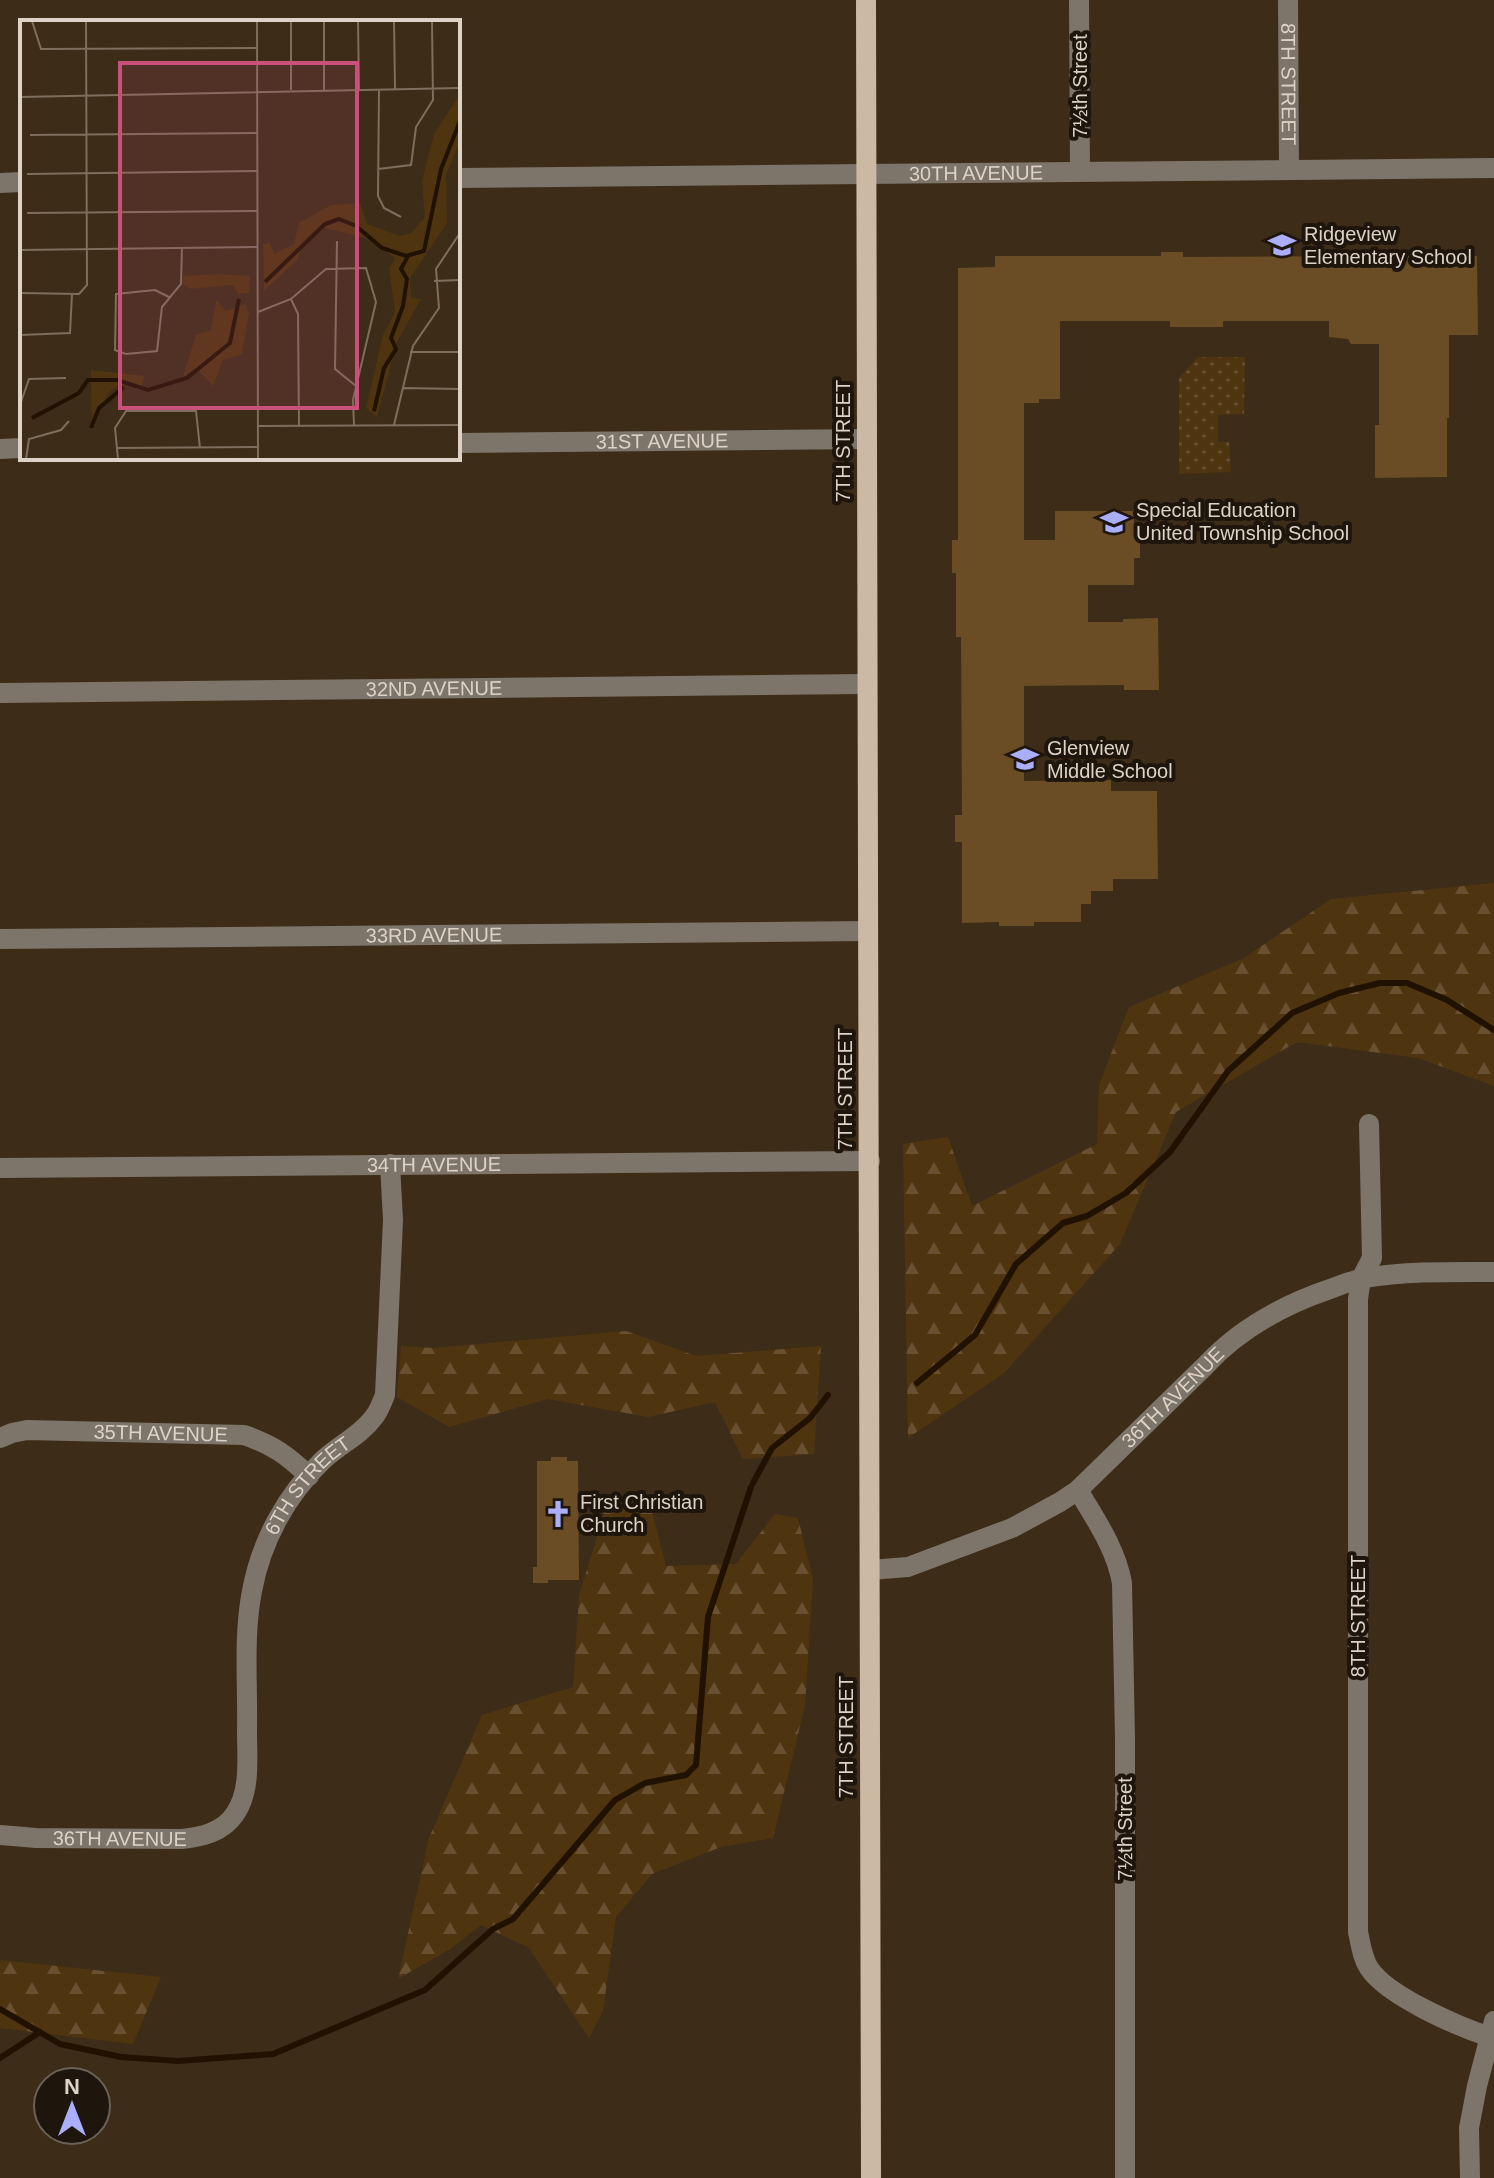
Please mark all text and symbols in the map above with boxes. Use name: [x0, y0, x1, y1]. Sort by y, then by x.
inset map: [20, 20, 460, 460]
street label: 8TH STREET: [1277, 23, 1300, 145]
street label: 7½th Street: [1069, 34, 1091, 138]
street label: 30TH AVENUE: [909, 161, 1043, 185]
place label: Ridgeview Elementary School: [1304, 223, 1472, 268]
school or university icon: Ridgeview Elementary School: [1267, 230, 1297, 260]
street label: 7TH STREET: [832, 380, 854, 502]
street label: 31ST AVENUE: [596, 429, 728, 453]
place label: Special Education United Township School: [1136, 499, 1349, 544]
school or university icon: Special Education United Township School: [1099, 507, 1129, 537]
street label: 32ND AVENUE: [366, 677, 502, 700]
place label: Glenview Middle School: [1047, 737, 1173, 782]
school or university icon: Glenview Middle School: [1010, 744, 1040, 774]
street label: 33RD AVENUE: [366, 923, 502, 947]
street label: 7TH STREET: [834, 1028, 856, 1150]
street label: 34TH AVENUE: [367, 1153, 501, 1176]
street label: 36TH AVENUE: [1117, 1342, 1228, 1452]
street label: 35TH AVENUE: [93, 1421, 228, 1446]
street label: 6TH STREET: [260, 1432, 354, 1538]
place label: First Christian Church: [580, 1491, 703, 1536]
church icon: First Christian Church: [543, 1499, 573, 1529]
street label: 8TH STREET: [1347, 1555, 1369, 1677]
street label: 7TH STREET: [835, 1676, 857, 1798]
street label: 7½th Street: [1114, 1777, 1136, 1881]
street label: 36TH AVENUE: [53, 1827, 187, 1850]
north arrow: [32, 2066, 112, 2146]
text: N: [64, 2074, 80, 2099]

